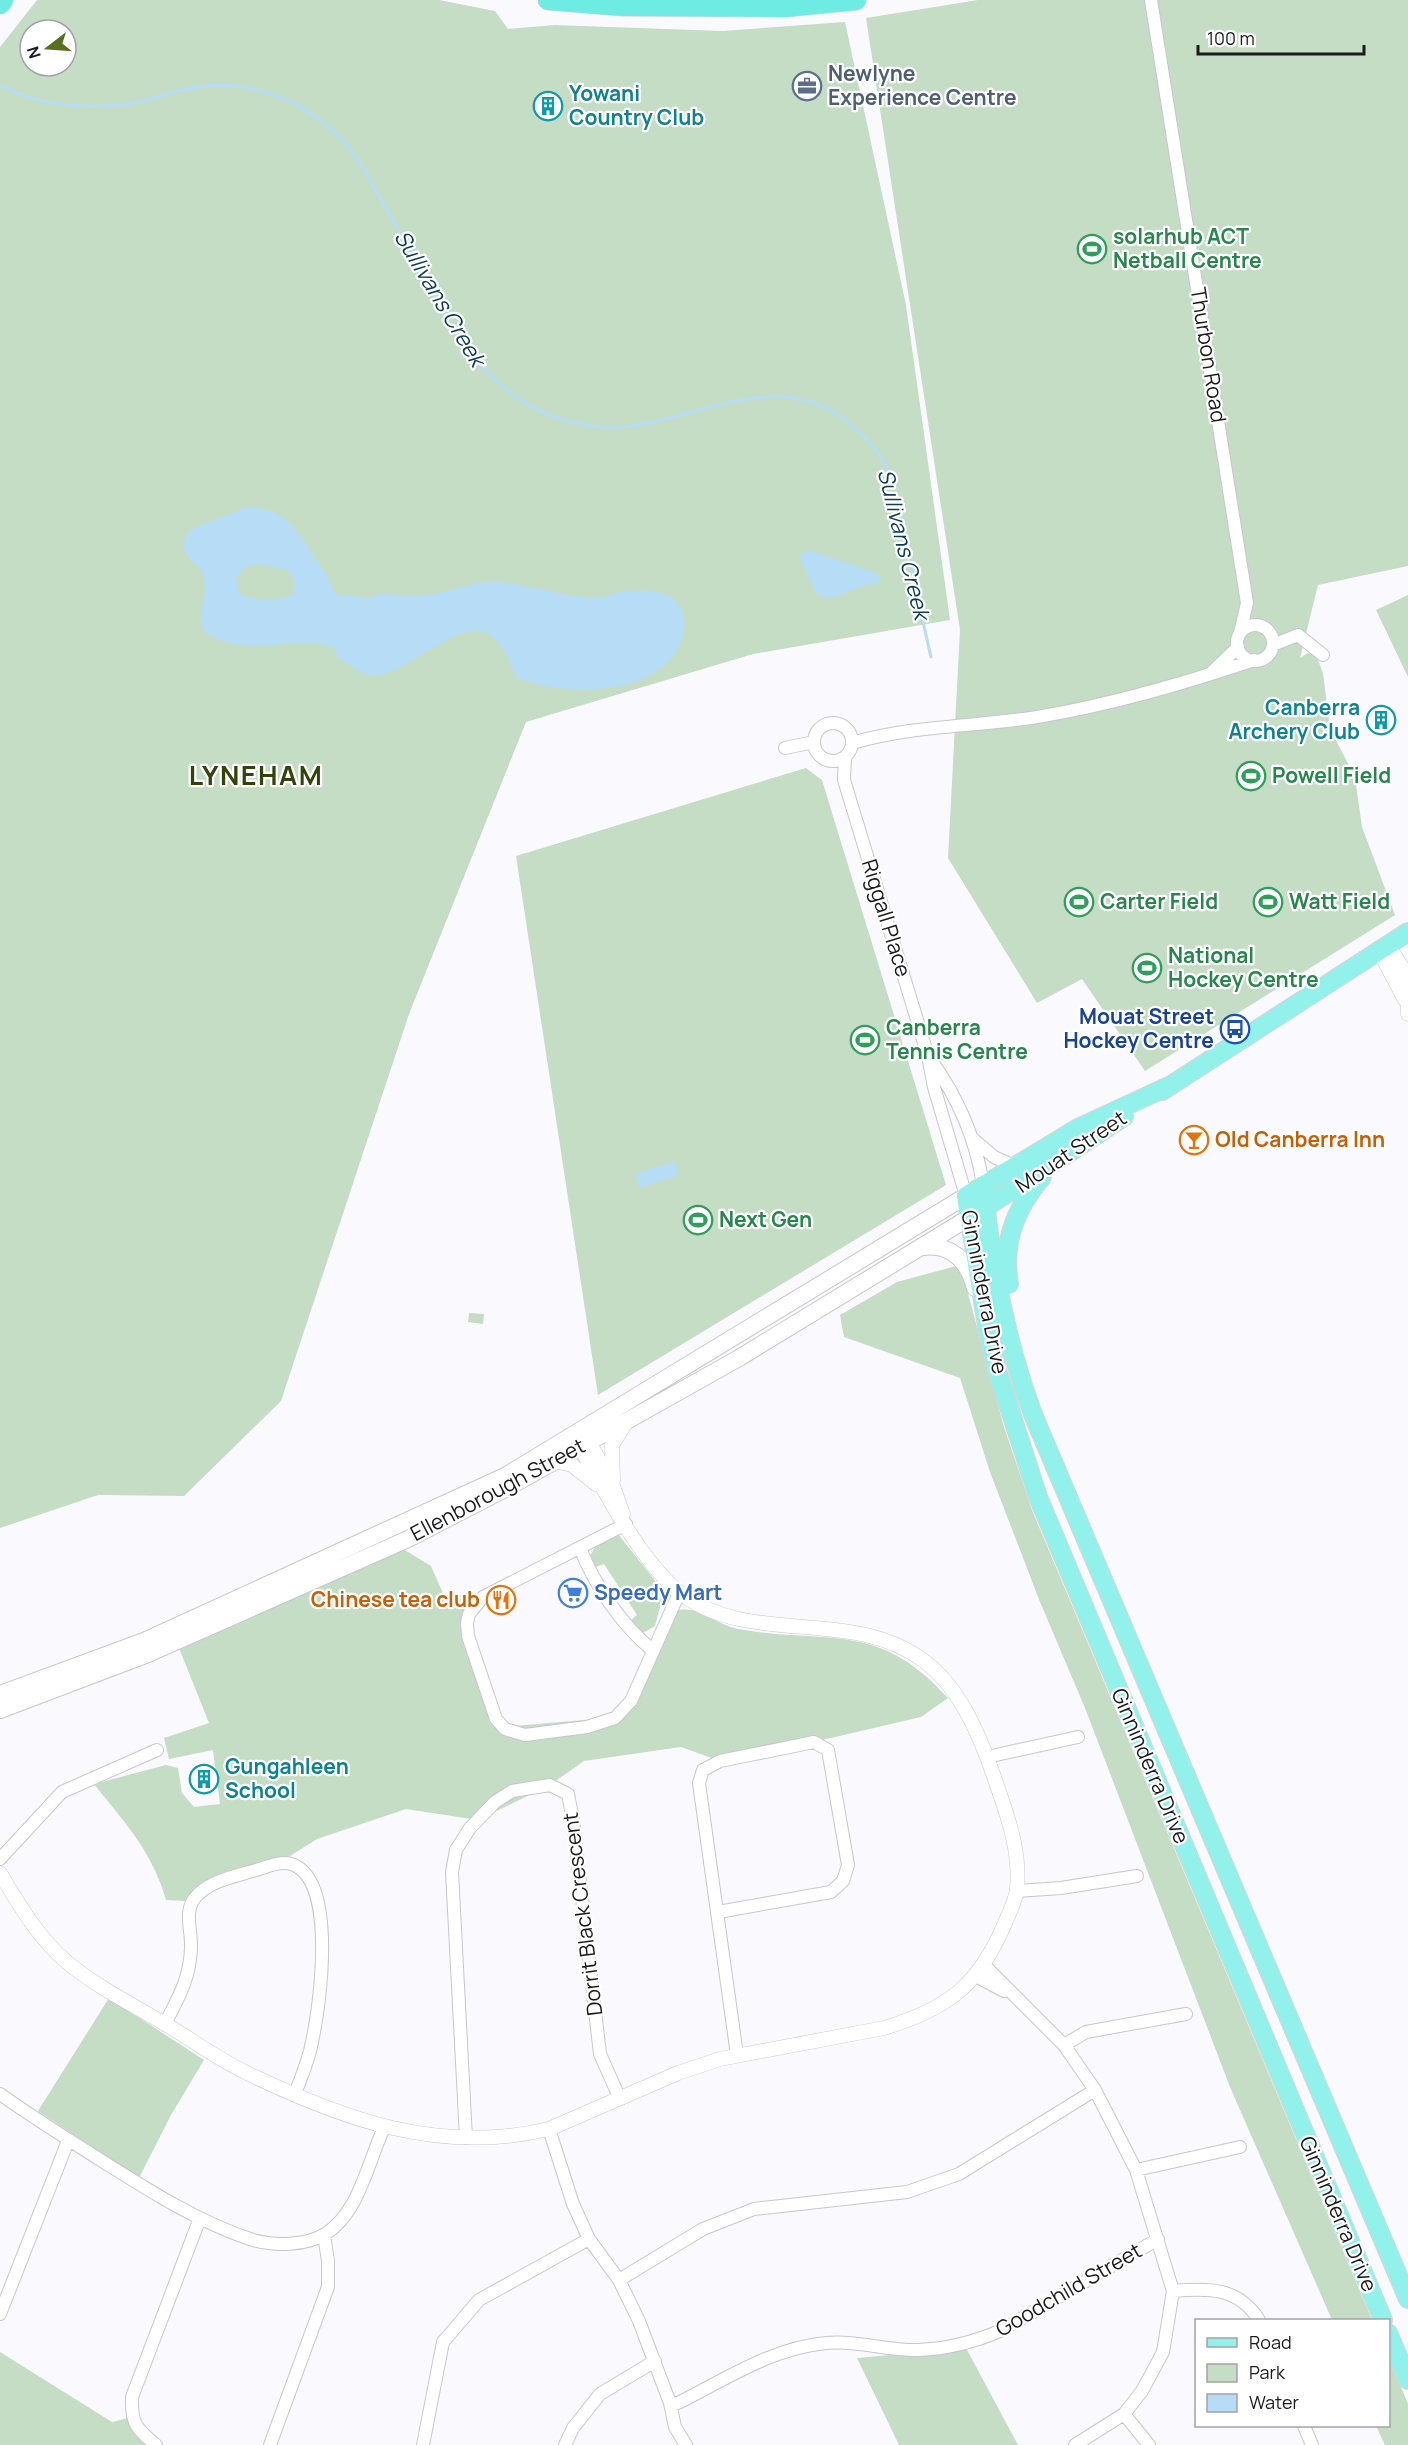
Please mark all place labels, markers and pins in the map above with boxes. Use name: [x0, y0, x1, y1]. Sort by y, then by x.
place label: Newlyne Experience Centre: [828, 59, 1017, 111]
office icon: Newlyne Experience Centre: [791, 70, 823, 102]
place label: Yowani Country Club: [569, 79, 704, 131]
building icon: Yowani Country Club: [532, 90, 564, 122]
place label: solarhub ACT Netball Centre: [1113, 222, 1262, 274]
sports icon: solarhub ACT Netball Centre: [1076, 233, 1108, 265]
place label: Canberra Archery Club: [1228, 693, 1360, 745]
building icon: Canberra Archery Club: [1365, 704, 1397, 736]
sports icon: Powell Field: [1235, 760, 1267, 792]
place label: Powell Field: [1272, 761, 1391, 789]
sports icon: Carter Field: [1063, 886, 1095, 918]
sports icon: Watt Field: [1252, 886, 1284, 918]
place label: Carter Field: [1100, 887, 1218, 915]
place label: Watt Field: [1289, 887, 1390, 915]
place label: National Hockey Centre: [1168, 941, 1319, 993]
sports icon: National Hockey Centre: [1131, 952, 1163, 984]
place label: Mouat Street Hockey Centre: [1063, 1002, 1214, 1054]
place label: Canberra Tennis Centre: [886, 1013, 1028, 1065]
bus stop icon: Mouat Street Hockey Centre: [1219, 1013, 1251, 1045]
sports icon: Canberra Tennis Centre: [849, 1024, 881, 1056]
bar icon: Old Canberra Inn: [1178, 1124, 1210, 1156]
place label: Old Canberra Inn: [1215, 1125, 1385, 1153]
sports icon: Next Gen: [682, 1204, 714, 1236]
place label: Next Gen: [719, 1205, 812, 1233]
supermarket icon: Speedy Mart: [557, 1577, 589, 1609]
place label: Speedy Mart: [594, 1578, 722, 1606]
restaurant icon: Chinese tea club: [485, 1584, 517, 1616]
place label: Chinese tea club: [311, 1585, 480, 1613]
place label: Gungahleen School: [225, 1752, 349, 1804]
building icon: Gungahleen School: [188, 1763, 220, 1795]

